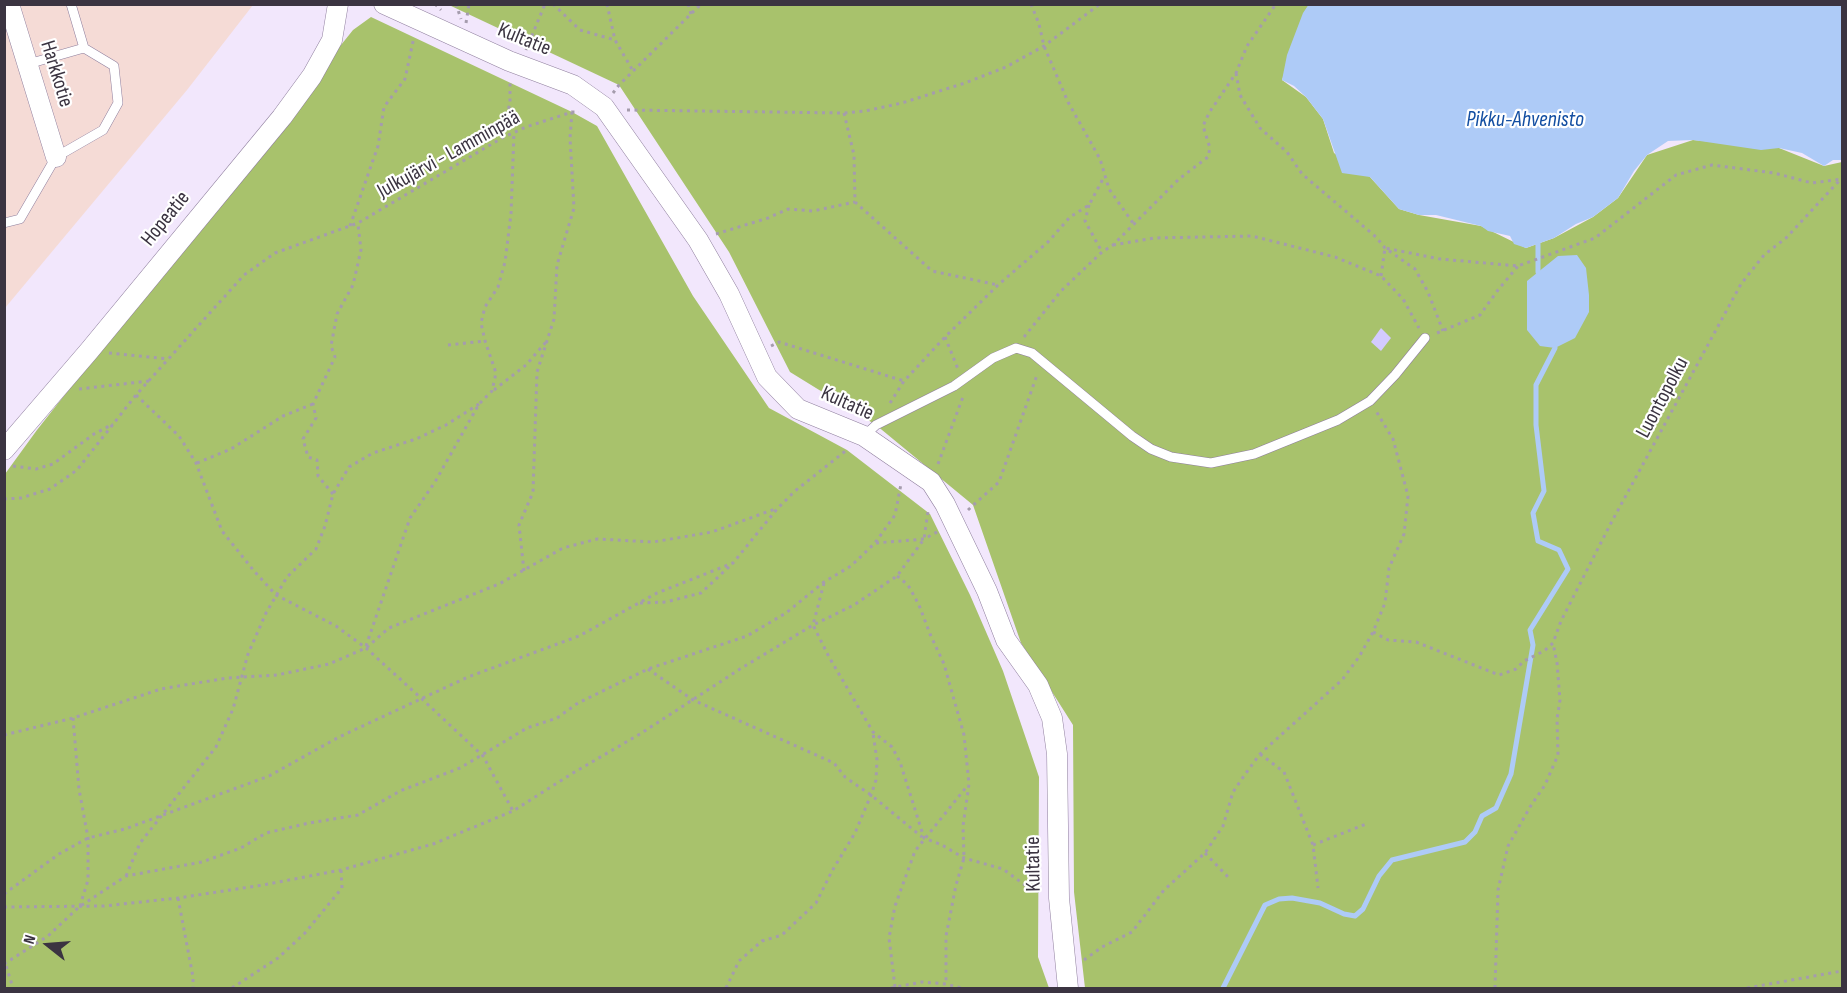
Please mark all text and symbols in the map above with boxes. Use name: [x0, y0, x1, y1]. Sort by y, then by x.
street label: Kultatie: [494, 18, 554, 62]
street label: Harkkotie: [34, 38, 78, 110]
street label: Julkujärvi - Lamminpää: [373, 105, 525, 205]
water label: Pikku-Ahvenisto: [1466, 107, 1584, 133]
street label: Hopeatie: [136, 186, 196, 252]
street label: Luontopolku: [1631, 353, 1695, 443]
street label: Kultatie: [817, 381, 877, 427]
street label: Kultatie: [1021, 836, 1047, 892]
north arrow: [18, 915, 78, 975]
text: N: [20, 933, 41, 946]

